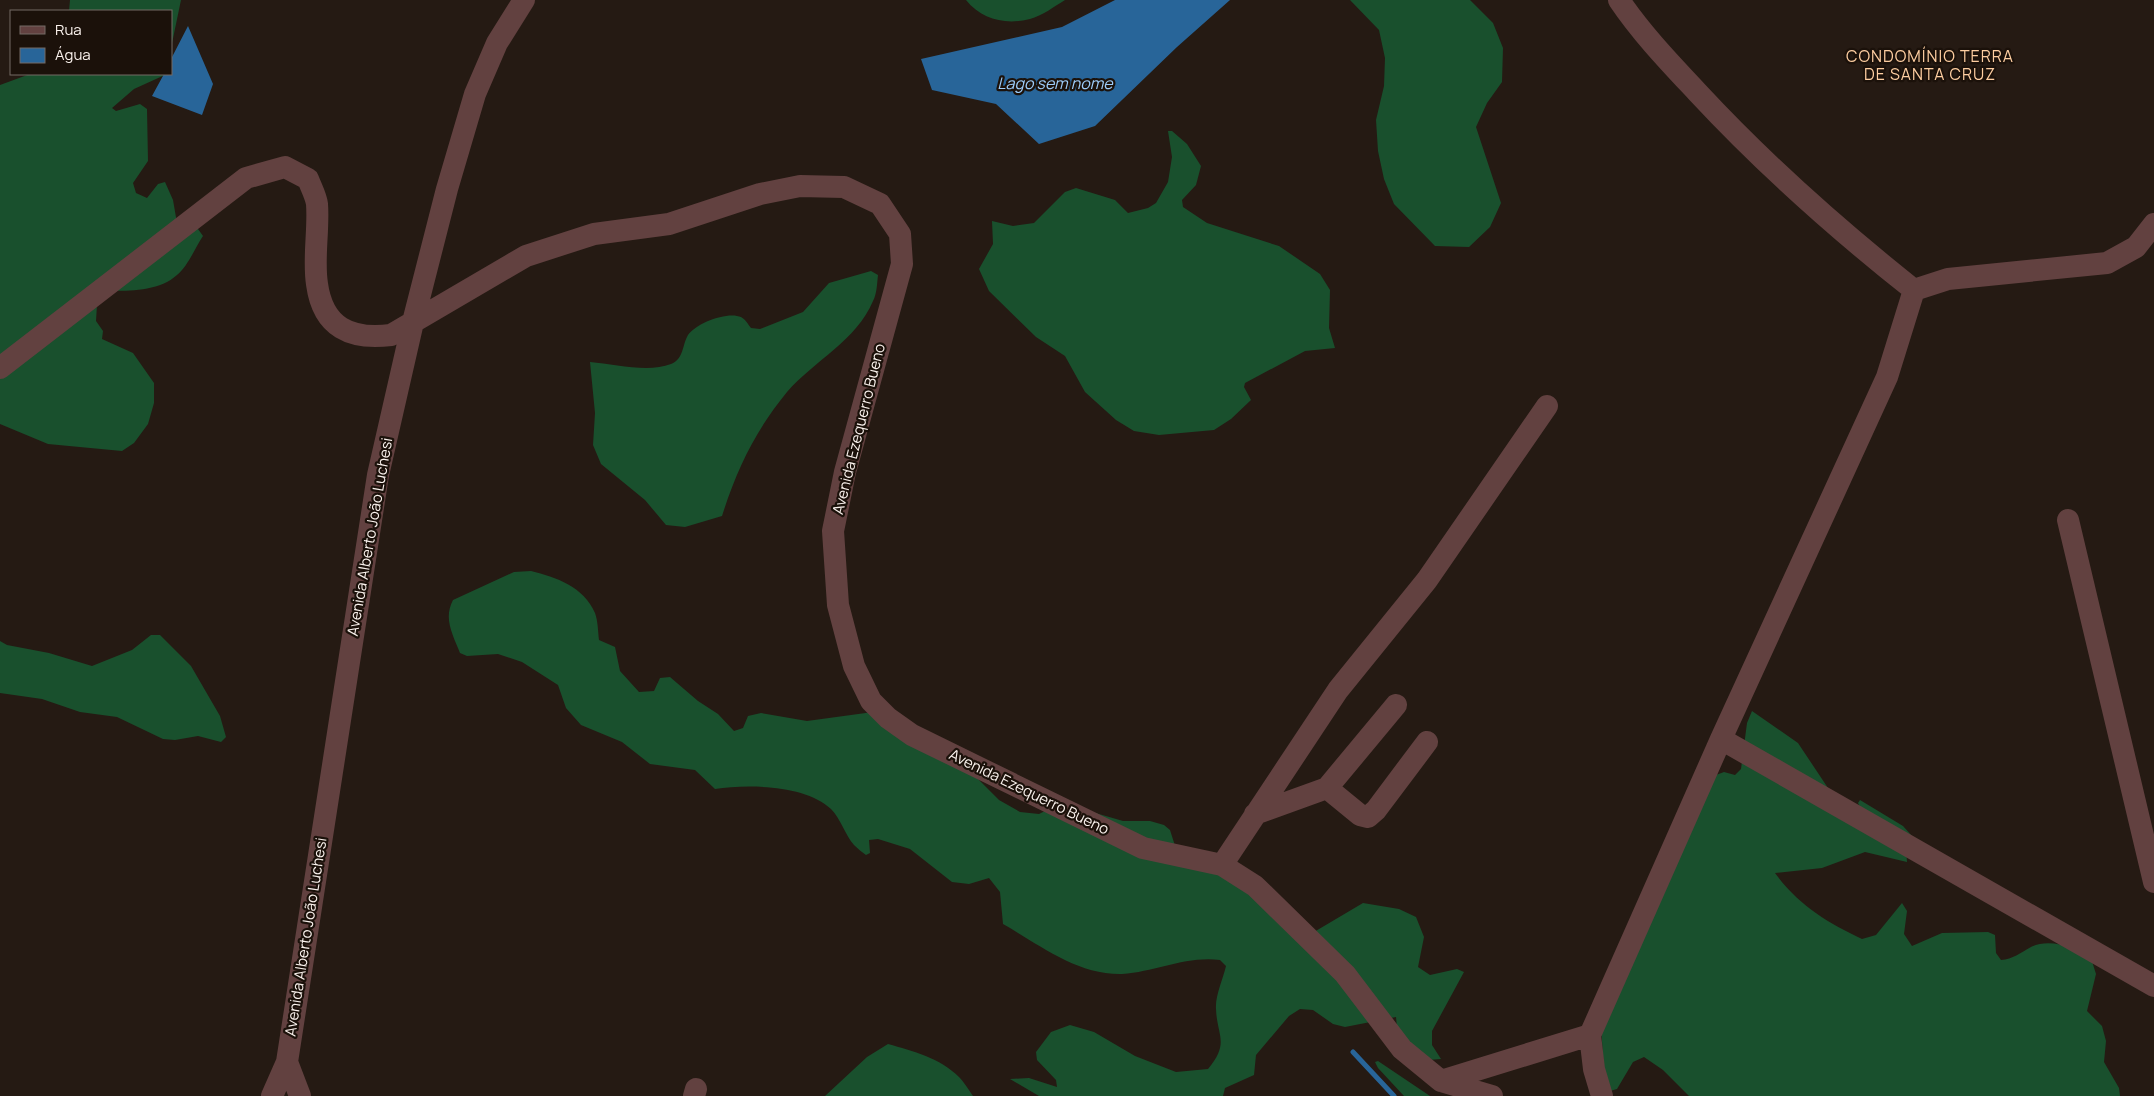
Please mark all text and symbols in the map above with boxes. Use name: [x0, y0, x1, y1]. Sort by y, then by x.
legend: [10, 10, 172, 75]
text: Rua: [55, 19, 82, 40]
text: Água: [55, 44, 91, 65]
district label: CONDOMÍNIO TERRA DE SANTA CRUZ: [1846, 45, 2014, 85]
water label: Lago sem nome: [997, 72, 1114, 94]
street label: Avenida Ezequerro Bueno: [827, 341, 890, 517]
street label: Avenida Alberto João Luchesi: [342, 436, 397, 638]
street label: Avenida Ezequerro Bueno: [946, 744, 1113, 840]
street label: Avenida Alberto João Luchesi: [279, 836, 332, 1038]

